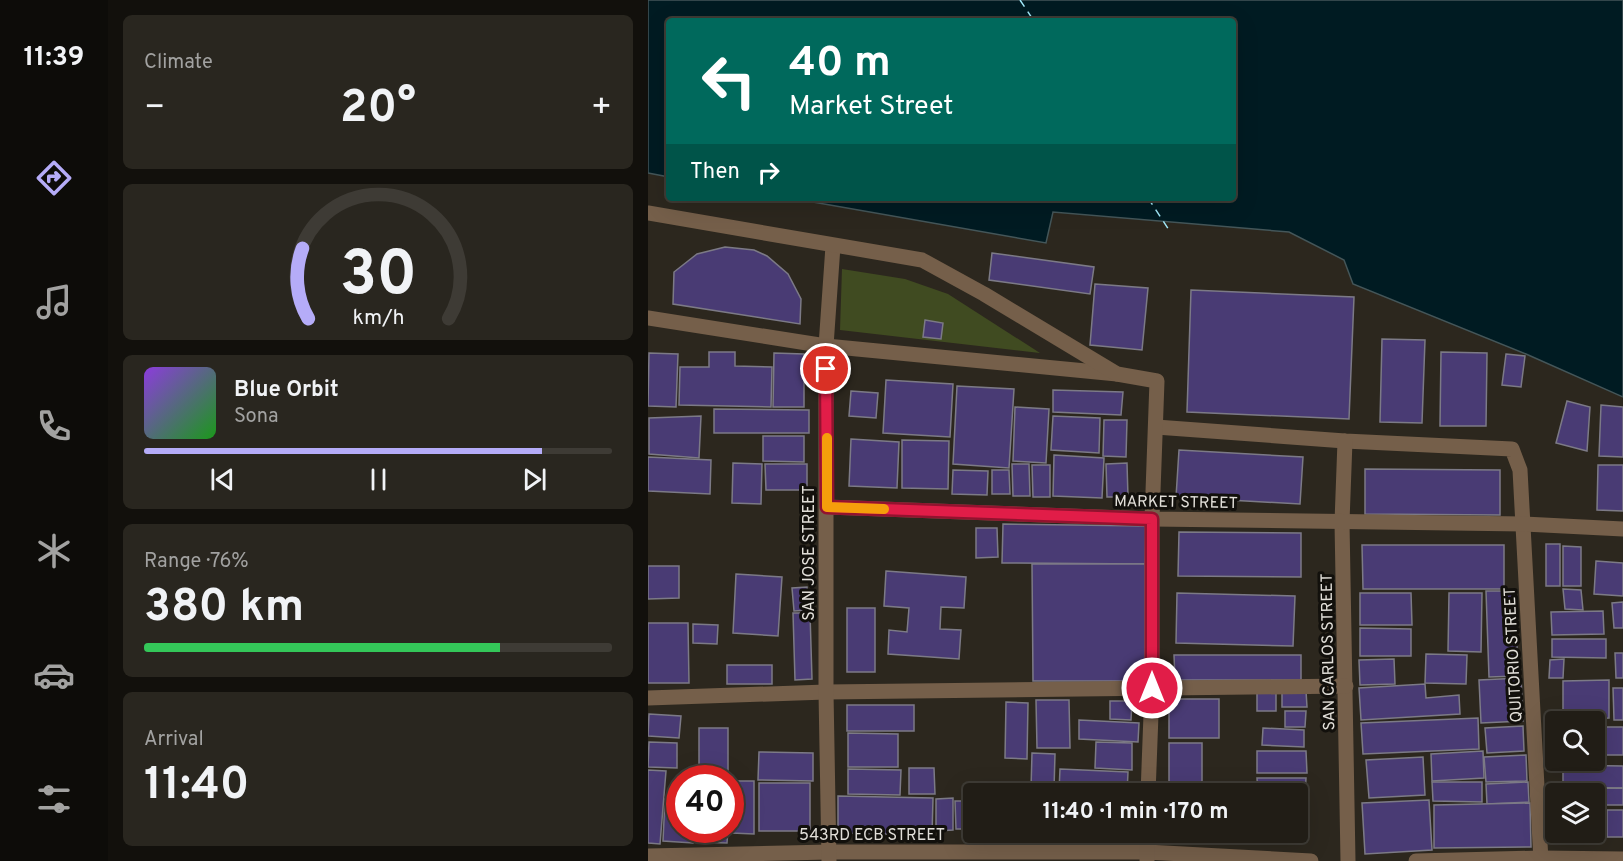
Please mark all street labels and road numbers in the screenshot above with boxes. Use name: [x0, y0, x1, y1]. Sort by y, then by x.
street label: SAN JOSE STREET: [800, 485, 820, 621]
street label: MARKET STREET: [1114, 492, 1238, 514]
street label: SAN CARLOS STREET: [1318, 573, 1340, 731]
street label: QUITORIO STREET: [1500, 587, 1528, 723]
street label: 543RD ECB STREET: [799, 826, 945, 846]

